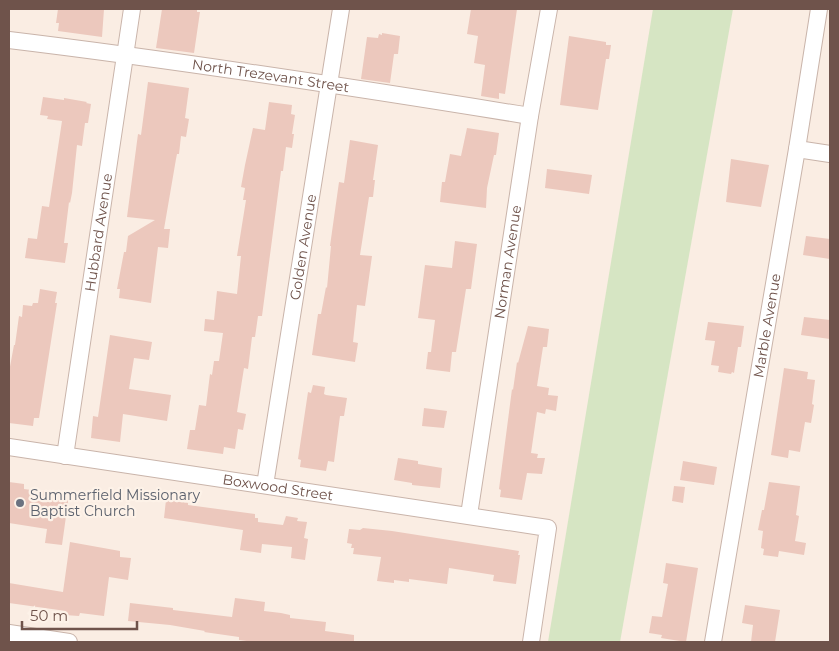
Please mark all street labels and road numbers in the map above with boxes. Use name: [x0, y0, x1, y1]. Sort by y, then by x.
street label: North Trezevant Street: [191, 55, 351, 96]
street label: Hubbard Avenue: [81, 172, 116, 293]
street label: Golden Avenue: [286, 193, 320, 301]
street label: Norman Avenue: [490, 204, 525, 320]
street label: Marble Avenue: [749, 272, 785, 379]
street label: Boxwood Street: [221, 470, 335, 505]

